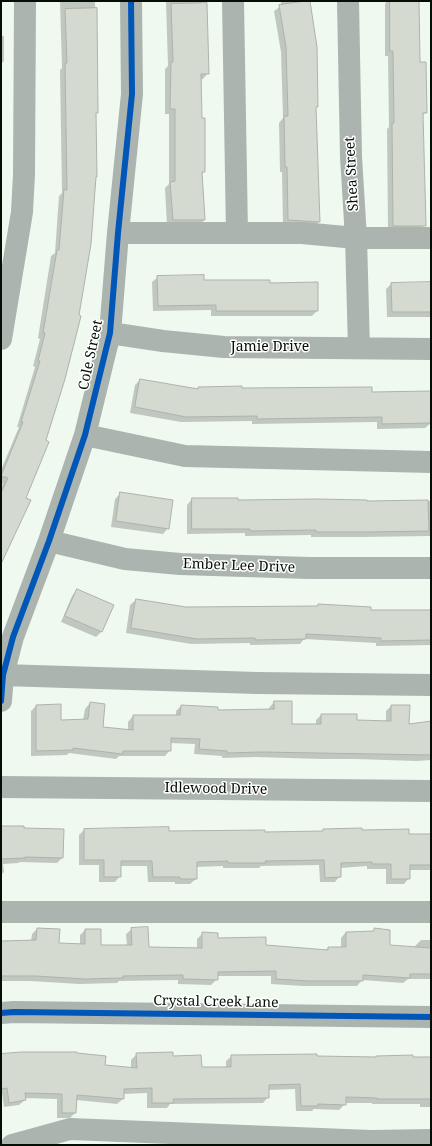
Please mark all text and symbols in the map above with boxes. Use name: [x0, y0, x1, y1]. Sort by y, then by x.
street label: Shea Street: [342, 136, 362, 212]
street label: Cole Street: [75, 318, 107, 392]
street label: Jamie Drive: [231, 339, 309, 355]
street label: Ember Lee Drive: [183, 556, 295, 576]
street label: Idlewood Drive: [164, 780, 268, 798]
street label: Crystal Creek Lane: [153, 993, 279, 1011]

